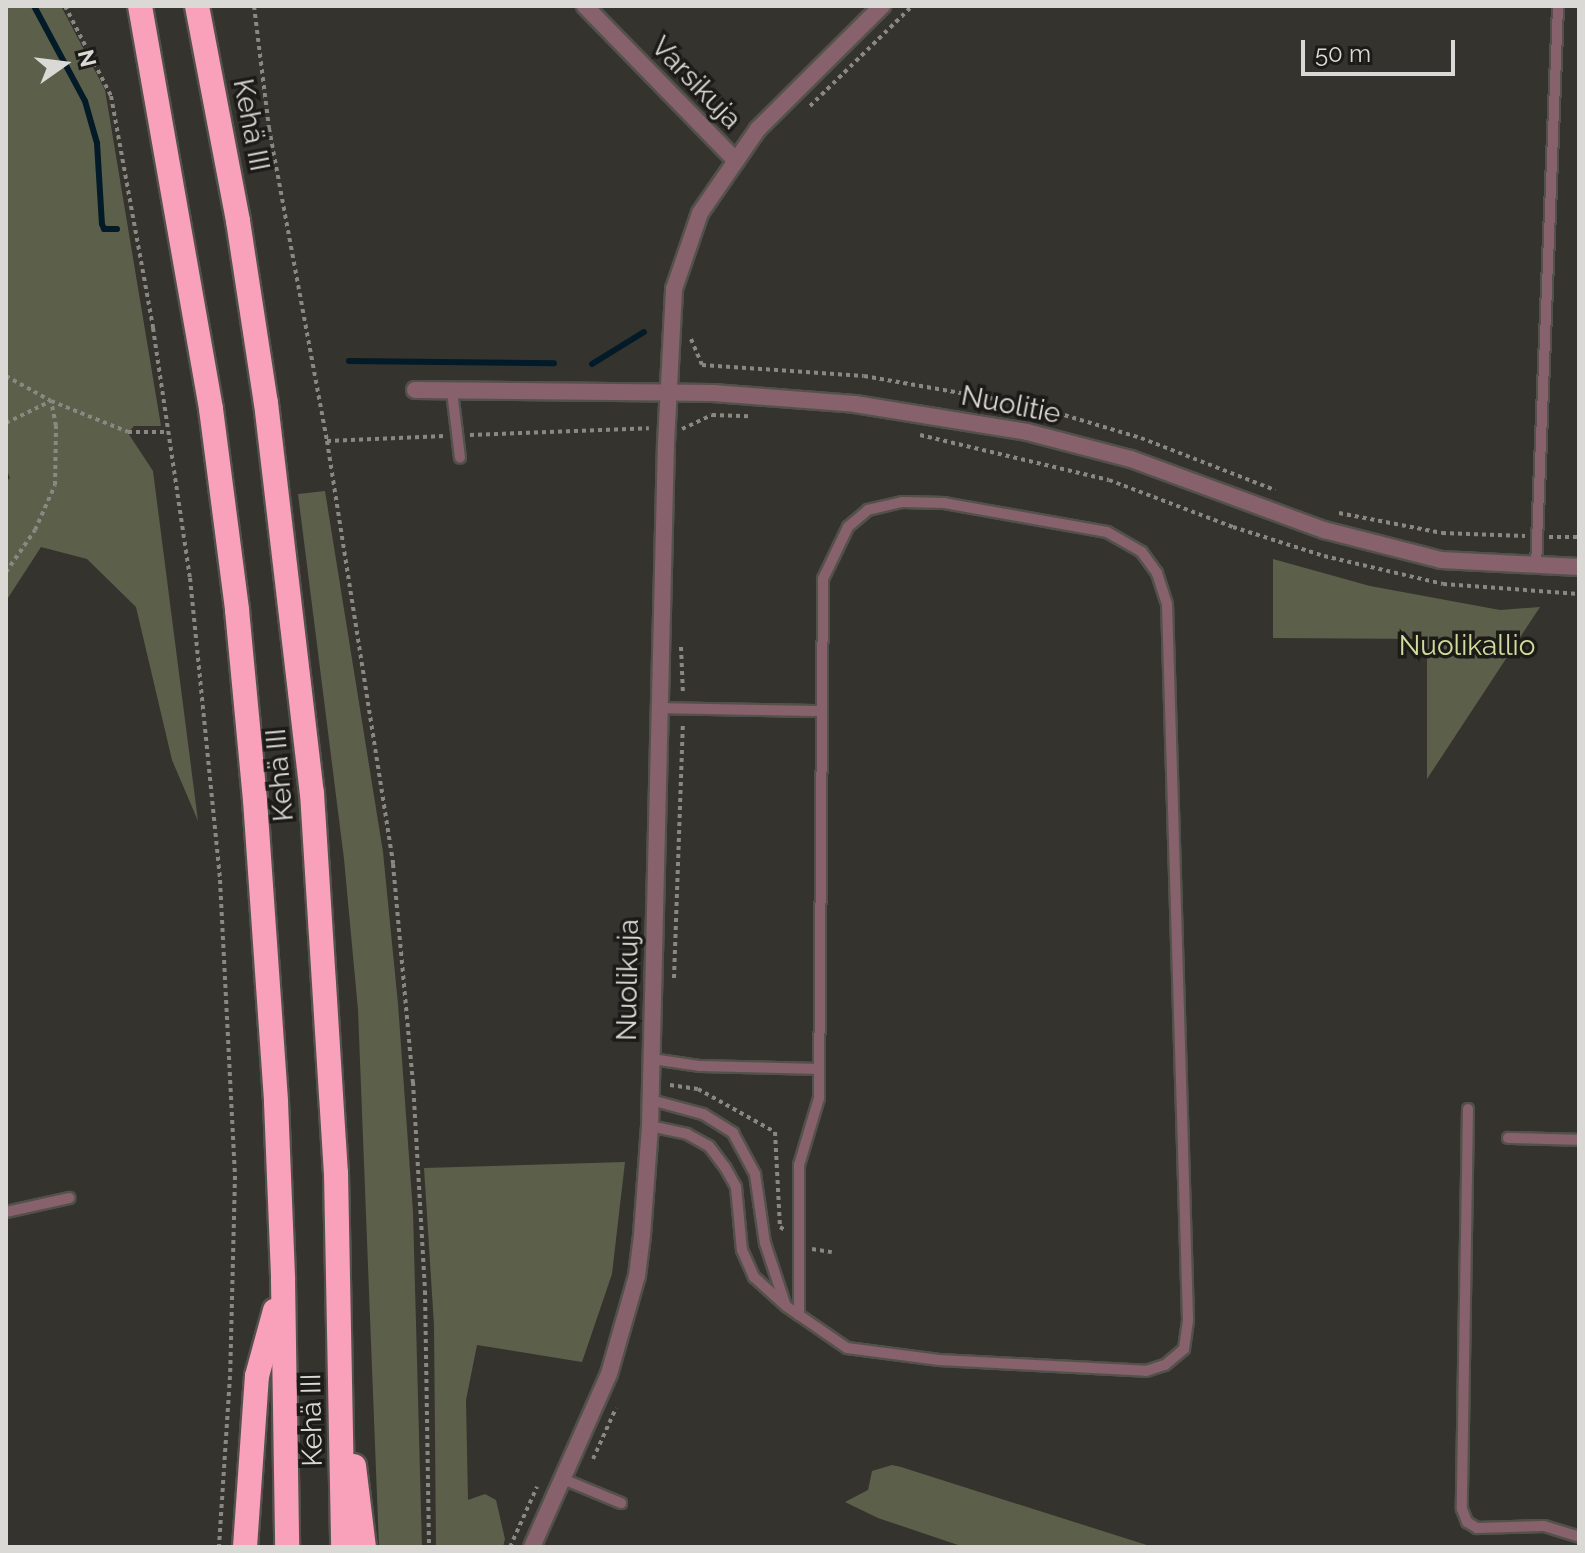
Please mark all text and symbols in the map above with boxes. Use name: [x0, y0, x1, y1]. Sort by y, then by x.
north arrow: [24, 24, 104, 104]
scale bar: [1305, 24, 1459, 74]
street label: Varsikuja: [644, 30, 748, 136]
text: 50 m: [1315, 39, 1371, 68]
text: N: [73, 47, 102, 69]
street label: Kehä III: [226, 76, 276, 174]
street label: Nuolitie: [958, 379, 1064, 431]
park label: Nuolikallio: [1399, 629, 1535, 663]
street label: Kehä III: [259, 727, 301, 823]
street label: Nuolikuja: [610, 919, 646, 1041]
street label: Kehä III: [294, 1373, 330, 1467]

